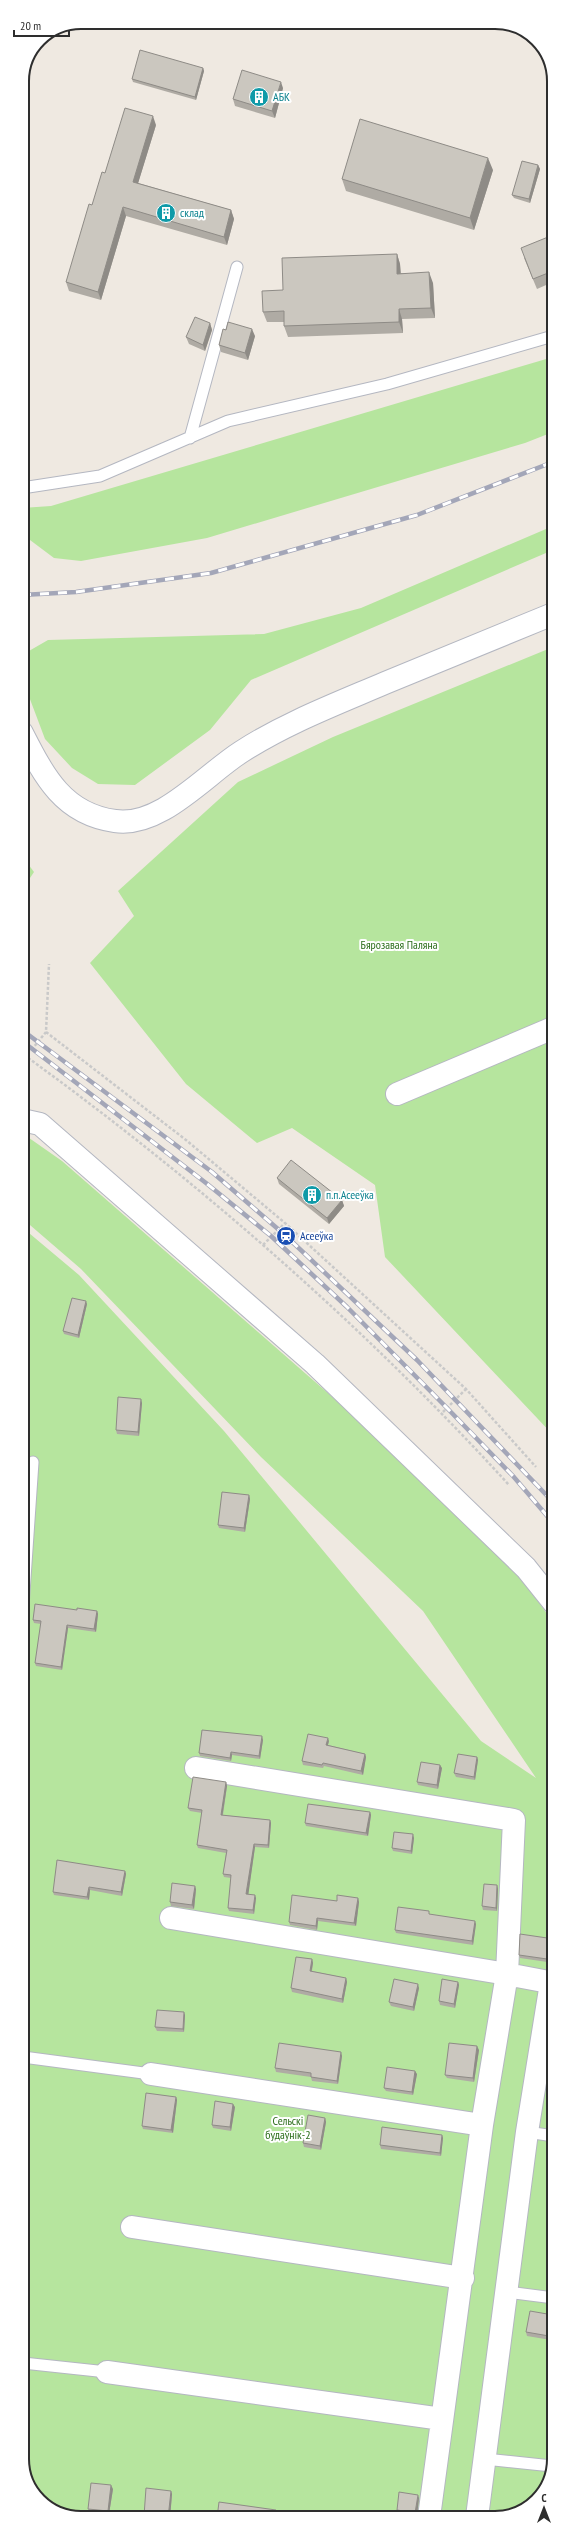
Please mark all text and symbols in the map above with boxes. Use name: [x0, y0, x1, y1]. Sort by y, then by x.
scale bar: [14, 12, 69, 38]
text: 20 m: [20, 18, 41, 33]
building icon: АБК: [248, 86, 270, 108]
place label: АБК: [273, 89, 290, 104]
building icon: склад: [155, 202, 177, 224]
place label: склад: [180, 205, 205, 220]
park label: Бярозавая Паляна: [361, 937, 438, 952]
building icon: п.п.Асееўка: [301, 1184, 323, 1206]
place label: п.п.Асееўка: [326, 1187, 374, 1202]
station icon: Асееўка: [275, 1225, 297, 1247]
place label: Асееўка: [300, 1228, 333, 1243]
park label: Сельскі будаўнік-2: [265, 2113, 311, 2142]
north arrow: [524, 2488, 564, 2528]
text: С: [541, 2491, 547, 2505]

